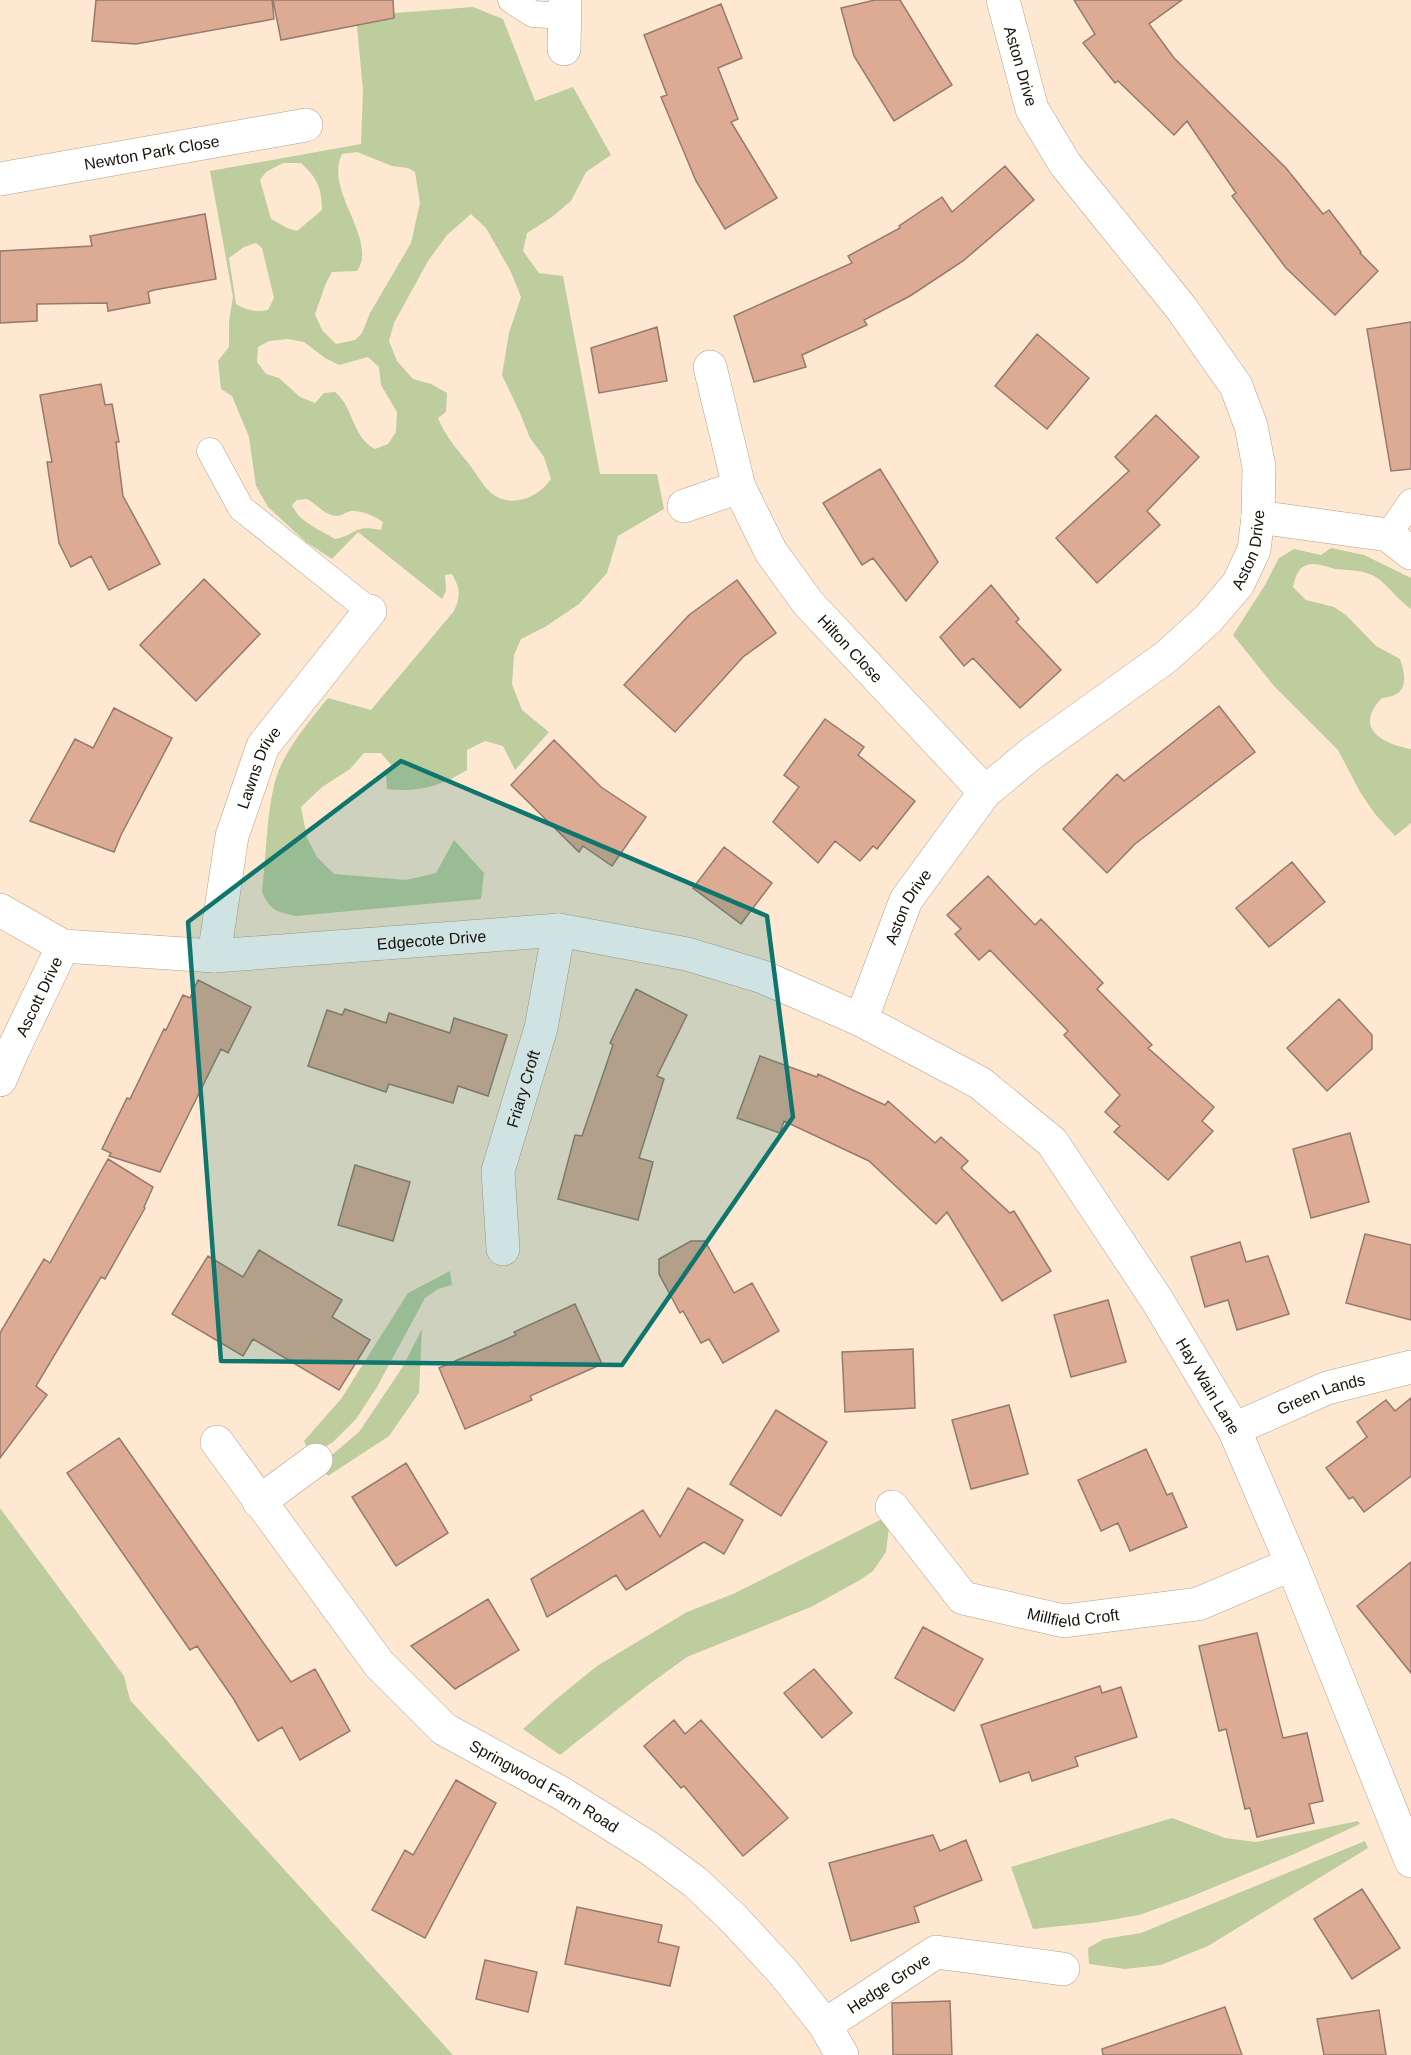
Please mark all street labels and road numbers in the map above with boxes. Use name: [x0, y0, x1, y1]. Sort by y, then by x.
street label: Aston Drive: [1001, 24, 1040, 108]
street label: Newton Park Close: [83, 132, 221, 173]
street label: Aston Drive: [1229, 510, 1267, 592]
street label: Hilton Close: [814, 611, 886, 686]
street label: Lawns Drive: [234, 723, 284, 811]
street label: Aston Drive: [882, 866, 935, 947]
street label: Edgecote Drive: [376, 928, 487, 953]
street label: Ascott Drive: [13, 954, 66, 1039]
street label: Friary Croft: [504, 1048, 543, 1130]
street label: Hay Wain Lane: [1173, 1335, 1243, 1437]
street label: Green Lands: [1274, 1371, 1367, 1418]
street label: Millfield Croft: [1026, 1605, 1121, 1631]
street label: Springwood Farm Road: [467, 1737, 622, 1836]
street label: Hedge Grove: [844, 1950, 933, 2017]

